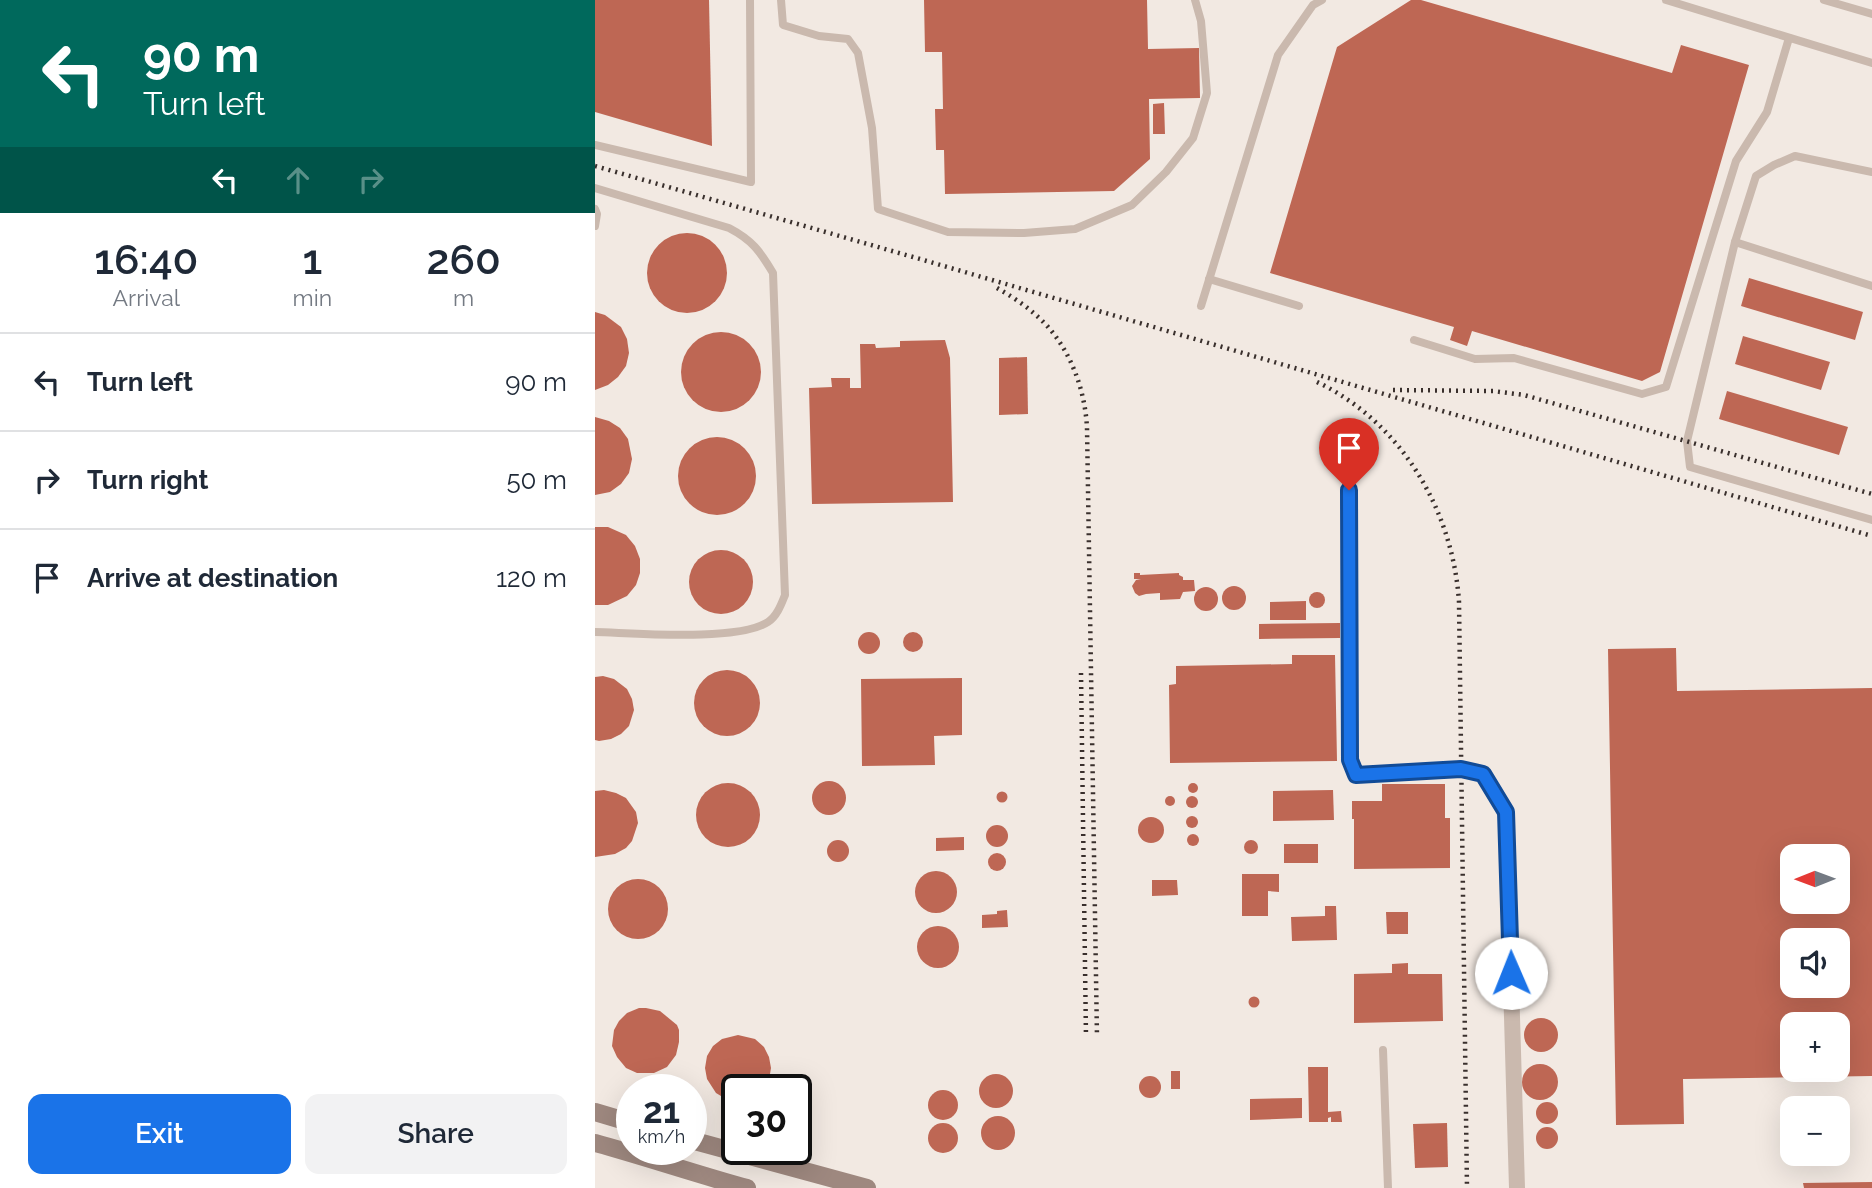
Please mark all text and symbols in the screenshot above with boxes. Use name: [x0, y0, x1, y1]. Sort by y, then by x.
text: 90 m: [143, 26, 259, 83]
icon: left: [28, 28, 119, 119]
text: Turn left: [143, 85, 265, 122]
icon: left: [206, 161, 244, 199]
icon: ahead: [279, 161, 317, 199]
icon: right: [352, 161, 390, 199]
text: 16:40: [94, 235, 198, 284]
text: 1: [302, 235, 322, 284]
text: 260: [426, 235, 501, 284]
text: Arrival: [113, 284, 180, 311]
text: min: [293, 284, 332, 311]
text: m: [453, 284, 474, 311]
icon: left: [28, 363, 66, 401]
text: Turn left: [87, 367, 193, 397]
text: 90 m: [505, 367, 567, 397]
pin: [1319, 418, 1379, 490]
icon: arrive: [1330, 429, 1368, 467]
icon: right: [28, 461, 66, 499]
text: Turn right: [87, 465, 208, 495]
text: 50 m: [506, 465, 567, 495]
icon: arrive: [28, 559, 66, 597]
text: Arrive at destination: [87, 563, 338, 593]
text: 120 m: [496, 563, 567, 593]
north arrow: [1780, 844, 1850, 914]
map controls: [1780, 844, 1850, 1166]
button: sound: [1780, 928, 1850, 998]
position arrow: [1474, 936, 1548, 1010]
button: +: [1780, 1012, 1850, 1082]
speed limit sign: 30: [721, 1074, 812, 1165]
text: 21: [643, 1090, 680, 1131]
button: Exit: [28, 1094, 291, 1174]
button: Share: [305, 1094, 567, 1174]
button: −: [1780, 1096, 1850, 1166]
text: km/h: [638, 1126, 685, 1147]

